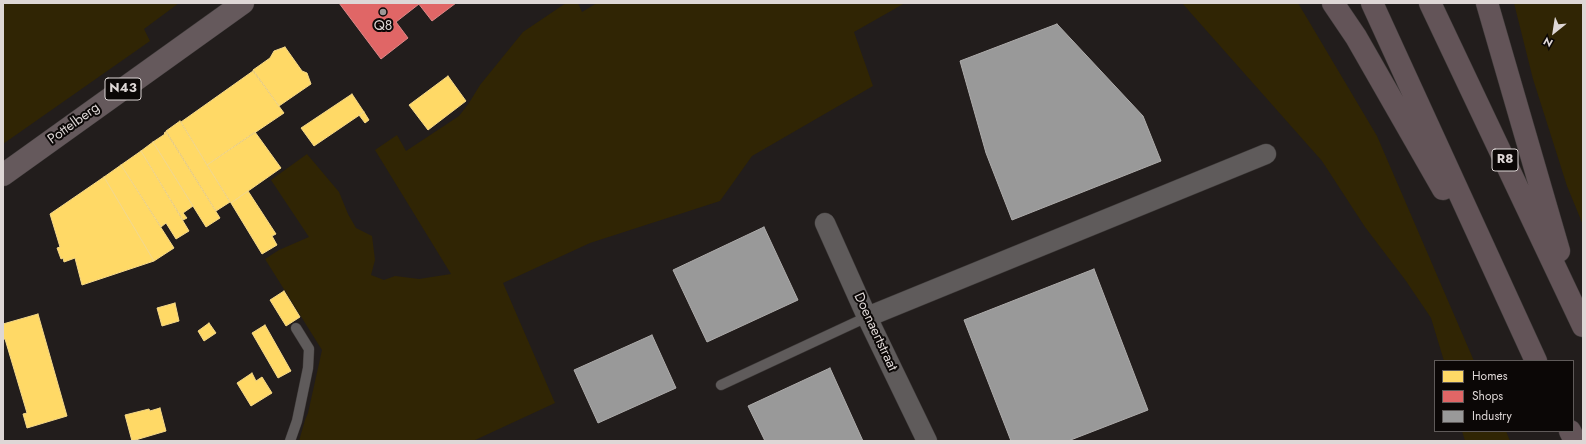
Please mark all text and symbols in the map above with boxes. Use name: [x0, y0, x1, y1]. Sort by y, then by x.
marker: Q8: [378, 7, 388, 17]
north arrow: [1534, 12, 1574, 52]
place label: Q8: [374, 19, 392, 35]
text: N: [1540, 33, 1556, 52]
road number: N43: [105, 78, 141, 100]
street label: Pottelberg: [45, 100, 103, 148]
road number: R8: [1492, 149, 1518, 171]
street label: Doenaertstraat: [850, 290, 900, 374]
legend: [1434, 360, 1574, 432]
text: Homes: [1472, 367, 1508, 385]
text: Shops: [1472, 387, 1503, 405]
text: Industry: [1472, 407, 1512, 425]

